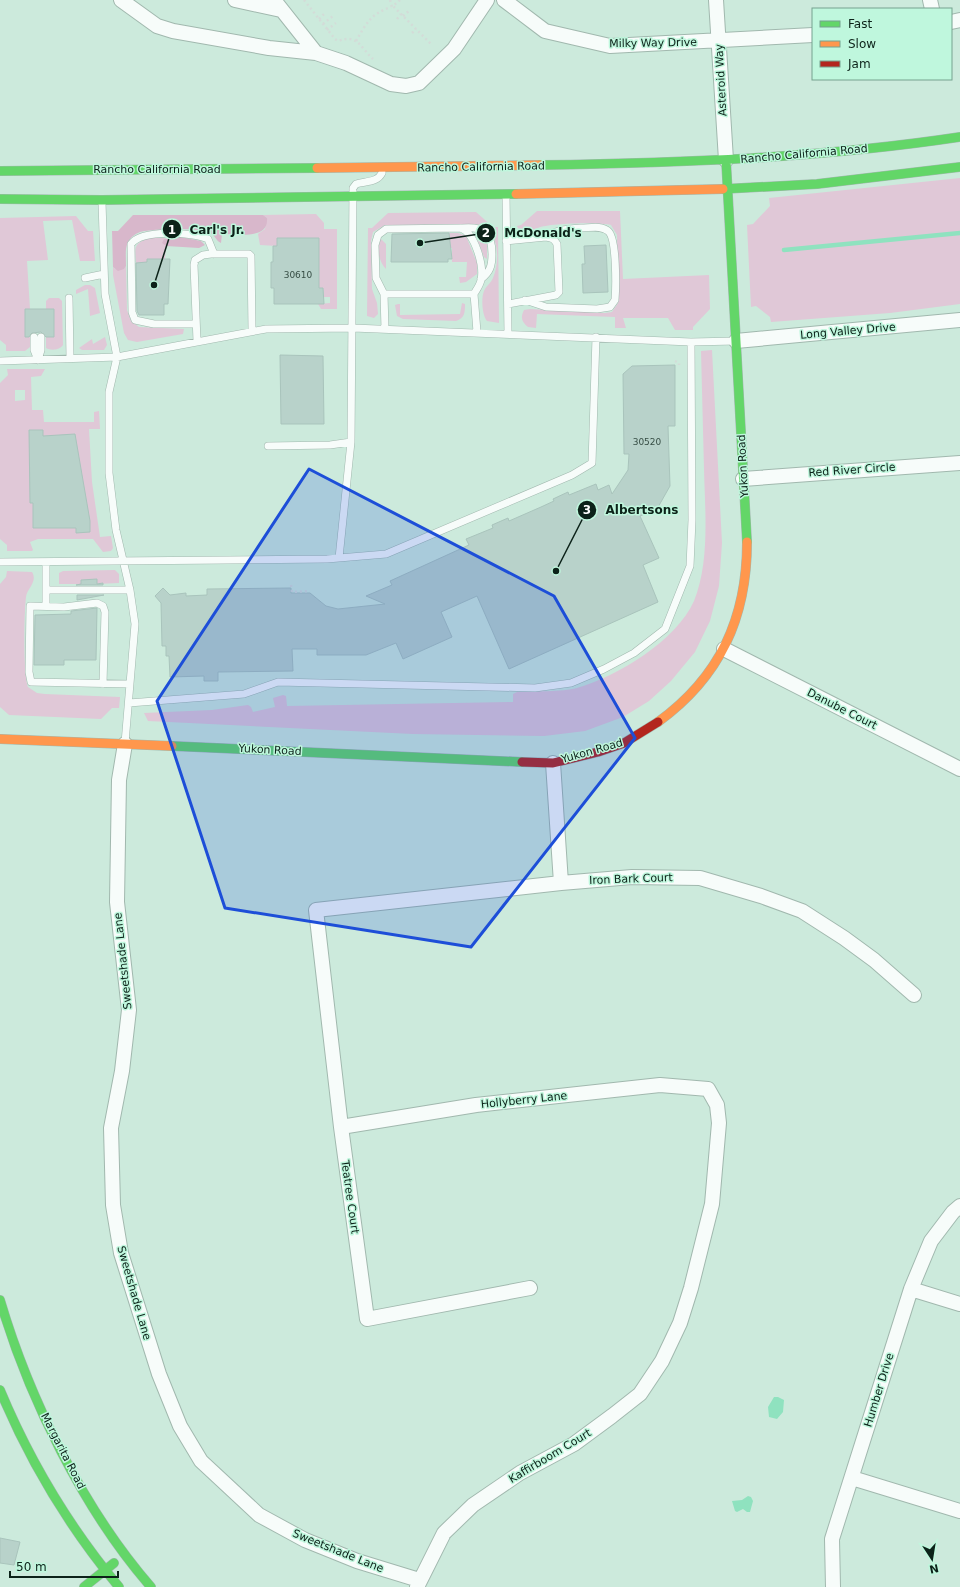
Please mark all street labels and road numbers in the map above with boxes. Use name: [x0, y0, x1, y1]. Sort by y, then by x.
street label: Milky Way Drive: [609, 36, 697, 50]
street label: Asteroid Way: [713, 43, 729, 116]
street label: Rancho California Road: [740, 142, 868, 166]
street label: Rancho California Road: [417, 159, 545, 175]
street label: Rancho California Road: [93, 163, 221, 176]
street label: Long Valley Drive: [800, 320, 896, 342]
street label: Yukon Road: [735, 434, 751, 499]
street label: Red River Circle: [808, 460, 896, 480]
street label: Danube Court: [805, 686, 880, 732]
street label: Yukon Road: [559, 736, 624, 766]
street label: Yukon Road: [237, 742, 302, 758]
street label: Iron Bark Court: [589, 871, 674, 887]
street label: Sweetshade Lane: [111, 912, 135, 1010]
street label: Hollyberry Lane: [480, 1089, 568, 1111]
street label: Teatree Court: [338, 1158, 362, 1235]
street label: Sweetshade Lane: [114, 1245, 154, 1342]
street label: Humber Drive: [862, 1351, 897, 1429]
street label: Margarita Road: [38, 1411, 88, 1491]
street label: Kaffirboom Court: [506, 1426, 594, 1486]
street label: Sweetshade Lane: [291, 1527, 386, 1575]

